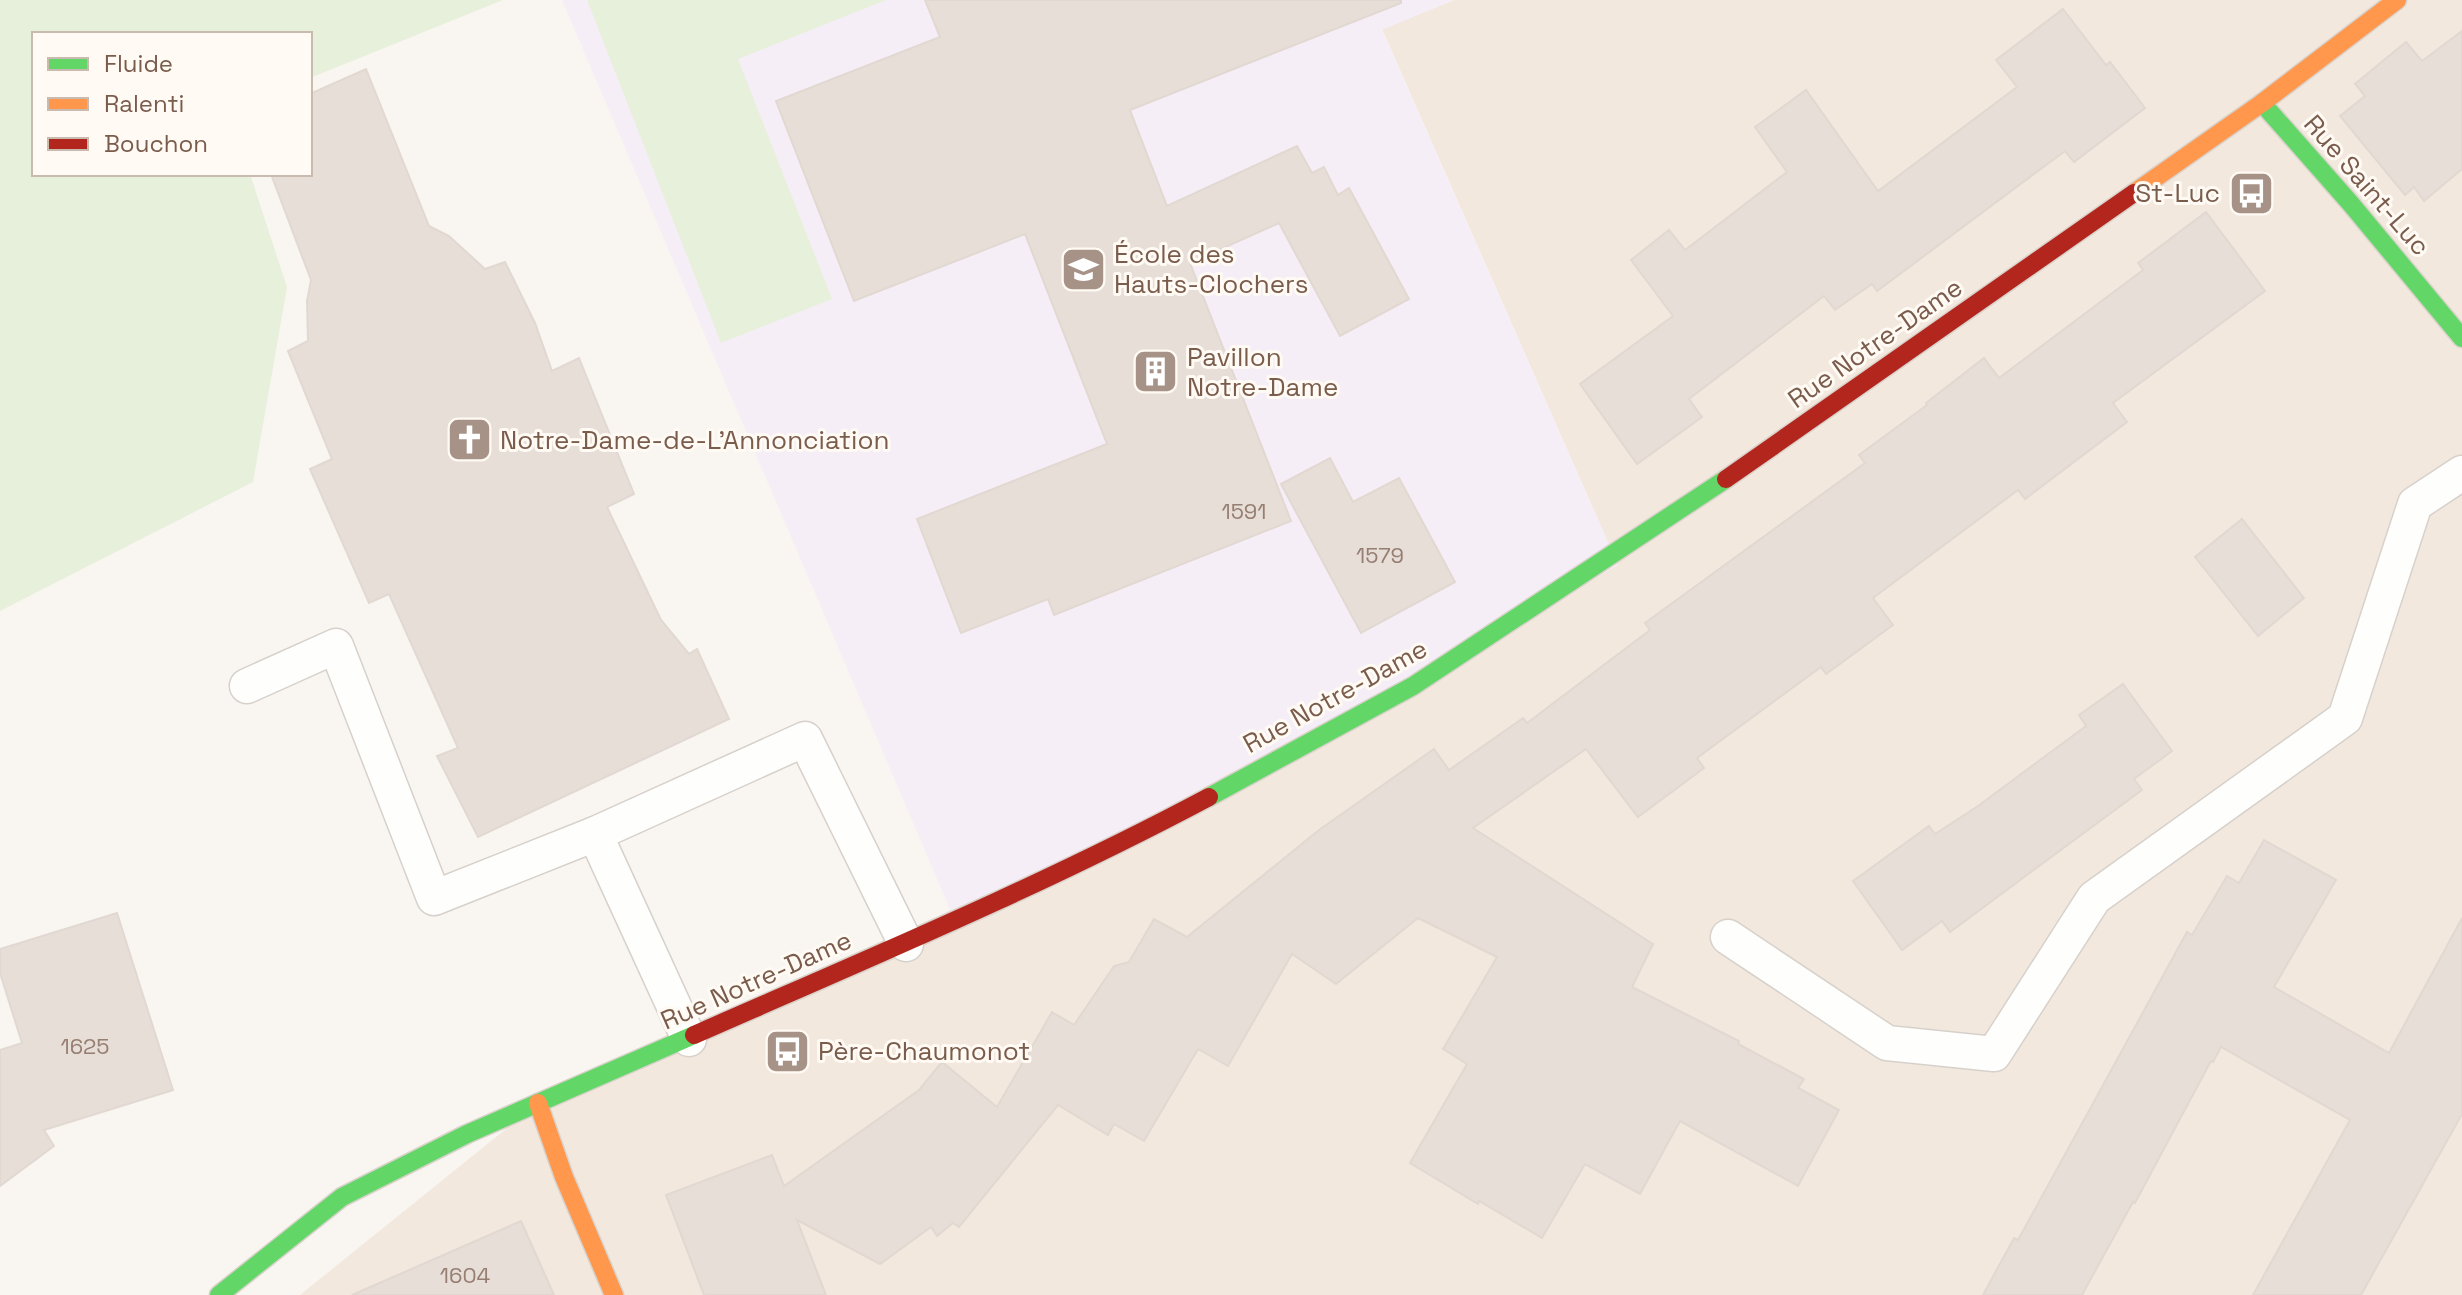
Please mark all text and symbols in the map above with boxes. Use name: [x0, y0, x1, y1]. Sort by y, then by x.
legend: [32, 32, 312, 176]
text: Fluide: [104, 48, 173, 79]
text: Ralenti: [104, 88, 184, 119]
street label: Rue Saint-Luc: [2296, 107, 2438, 263]
text: Bouchon: [104, 128, 208, 159]
bus stop icon: St-Luc: [2227, 169, 2275, 217]
place label: St-Luc: [2135, 176, 2220, 210]
place label: École des Hauts-Clochers: [1114, 237, 1308, 301]
school or university icon: École des Hauts-Clochers: [1059, 245, 1107, 293]
street label: Rue Notre-Dame: [1781, 270, 1969, 416]
place label: Pavillon Notre-Dame: [1187, 340, 1338, 404]
building icon: Pavillon Notre-Dame: [1132, 348, 1180, 396]
church icon: Notre-Dame-de-L'Annonciation: [445, 416, 493, 464]
place label: Notre-Dame-de-L'Annonciation: [500, 423, 889, 457]
house number: 1591: [1221, 497, 1267, 525]
house number: 1579: [1356, 541, 1404, 569]
street label: Rue Notre-Dame: [1237, 631, 1433, 761]
street label: Rue Notre-Dame: [655, 923, 857, 1037]
bus stop icon: Père-Chaumonot: [763, 1027, 811, 1075]
house number: 1625: [60, 1032, 110, 1060]
place label: Père-Chaumonot: [818, 1034, 1030, 1068]
house number: 1604: [440, 1261, 491, 1289]

